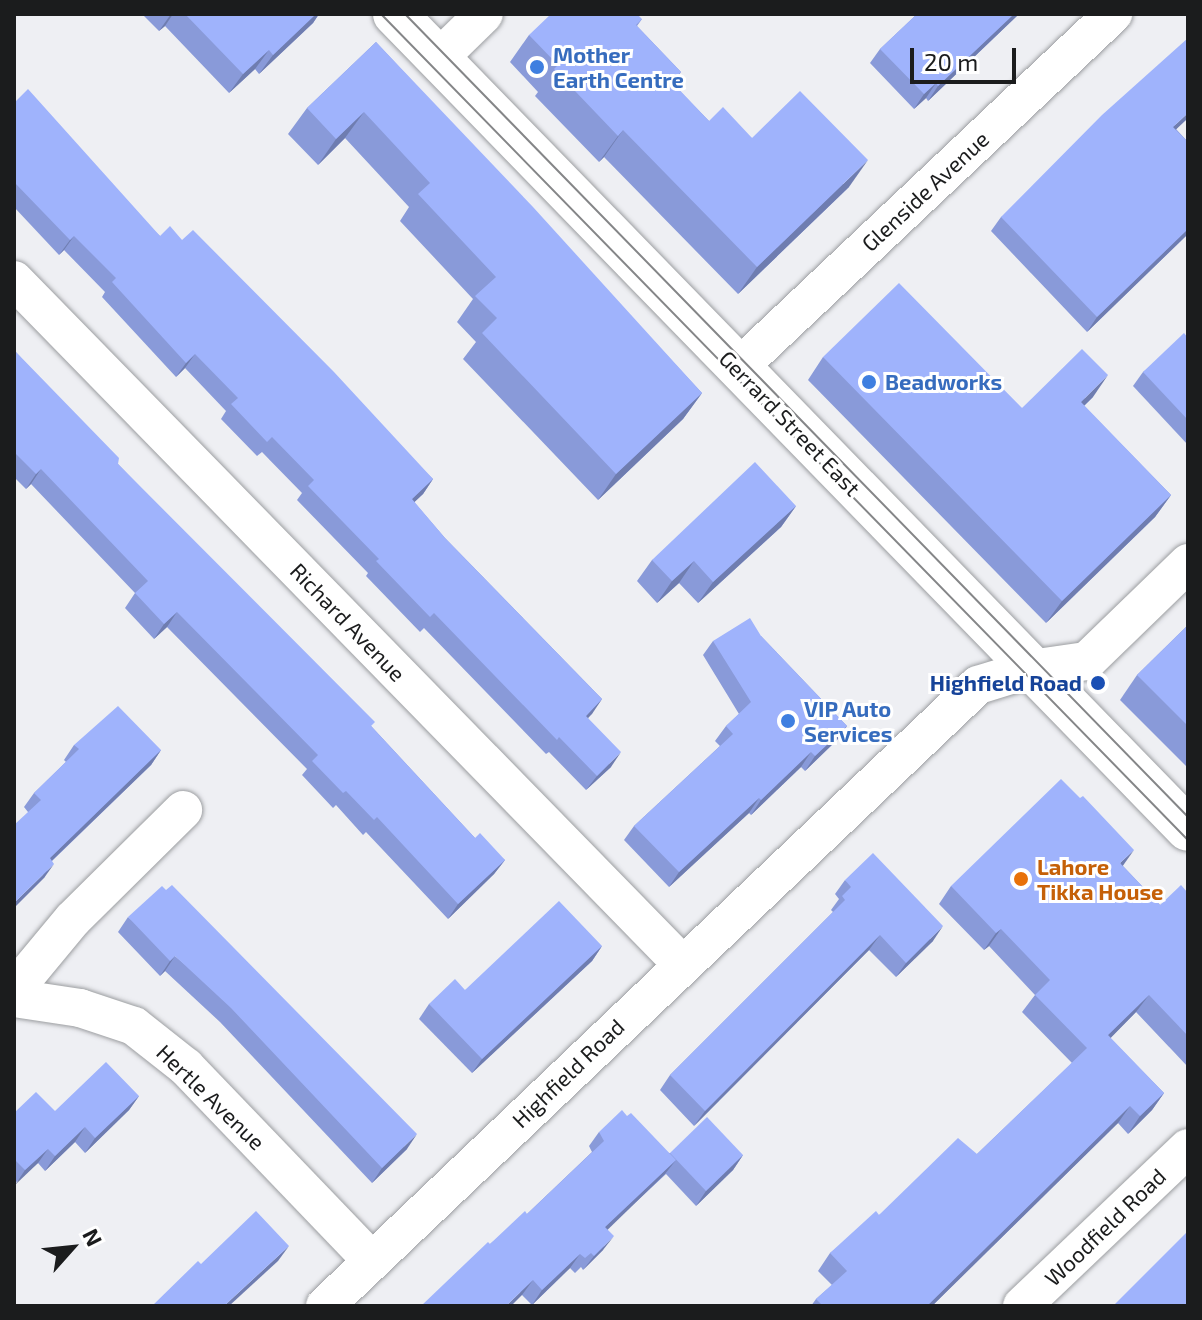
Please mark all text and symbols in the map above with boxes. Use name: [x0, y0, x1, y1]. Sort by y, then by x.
scale bar: [914, 32, 1020, 82]
place label: Mother Earth Centre: [553, 41, 684, 92]
text: 20 m: [924, 47, 978, 76]
marker: Mother Earth Centre: [528, 58, 546, 76]
street label: Glenside Avenue: [856, 125, 994, 257]
street label: Gerrard Street East: [714, 345, 866, 501]
place label: Beadworks: [885, 369, 1002, 395]
marker: Beadworks: [860, 373, 878, 391]
street label: Richard Avenue: [285, 557, 411, 687]
place label: Highfield Road: [930, 670, 1082, 696]
marker: Highfield Road: [1089, 674, 1107, 692]
place label: VIP Auto Services: [804, 695, 892, 746]
marker: VIP Auto Services: [779, 712, 797, 730]
place label: Lahore Tikka House: [1037, 853, 1164, 904]
marker: Lahore Tikka House: [1012, 870, 1030, 888]
street label: Highfield Road: [507, 1013, 629, 1133]
street label: Hertle Avenue: [151, 1039, 271, 1155]
street label: Woodfield Road: [1039, 1163, 1171, 1291]
north arrow: [32, 1208, 112, 1288]
text: N: [78, 1224, 109, 1250]

